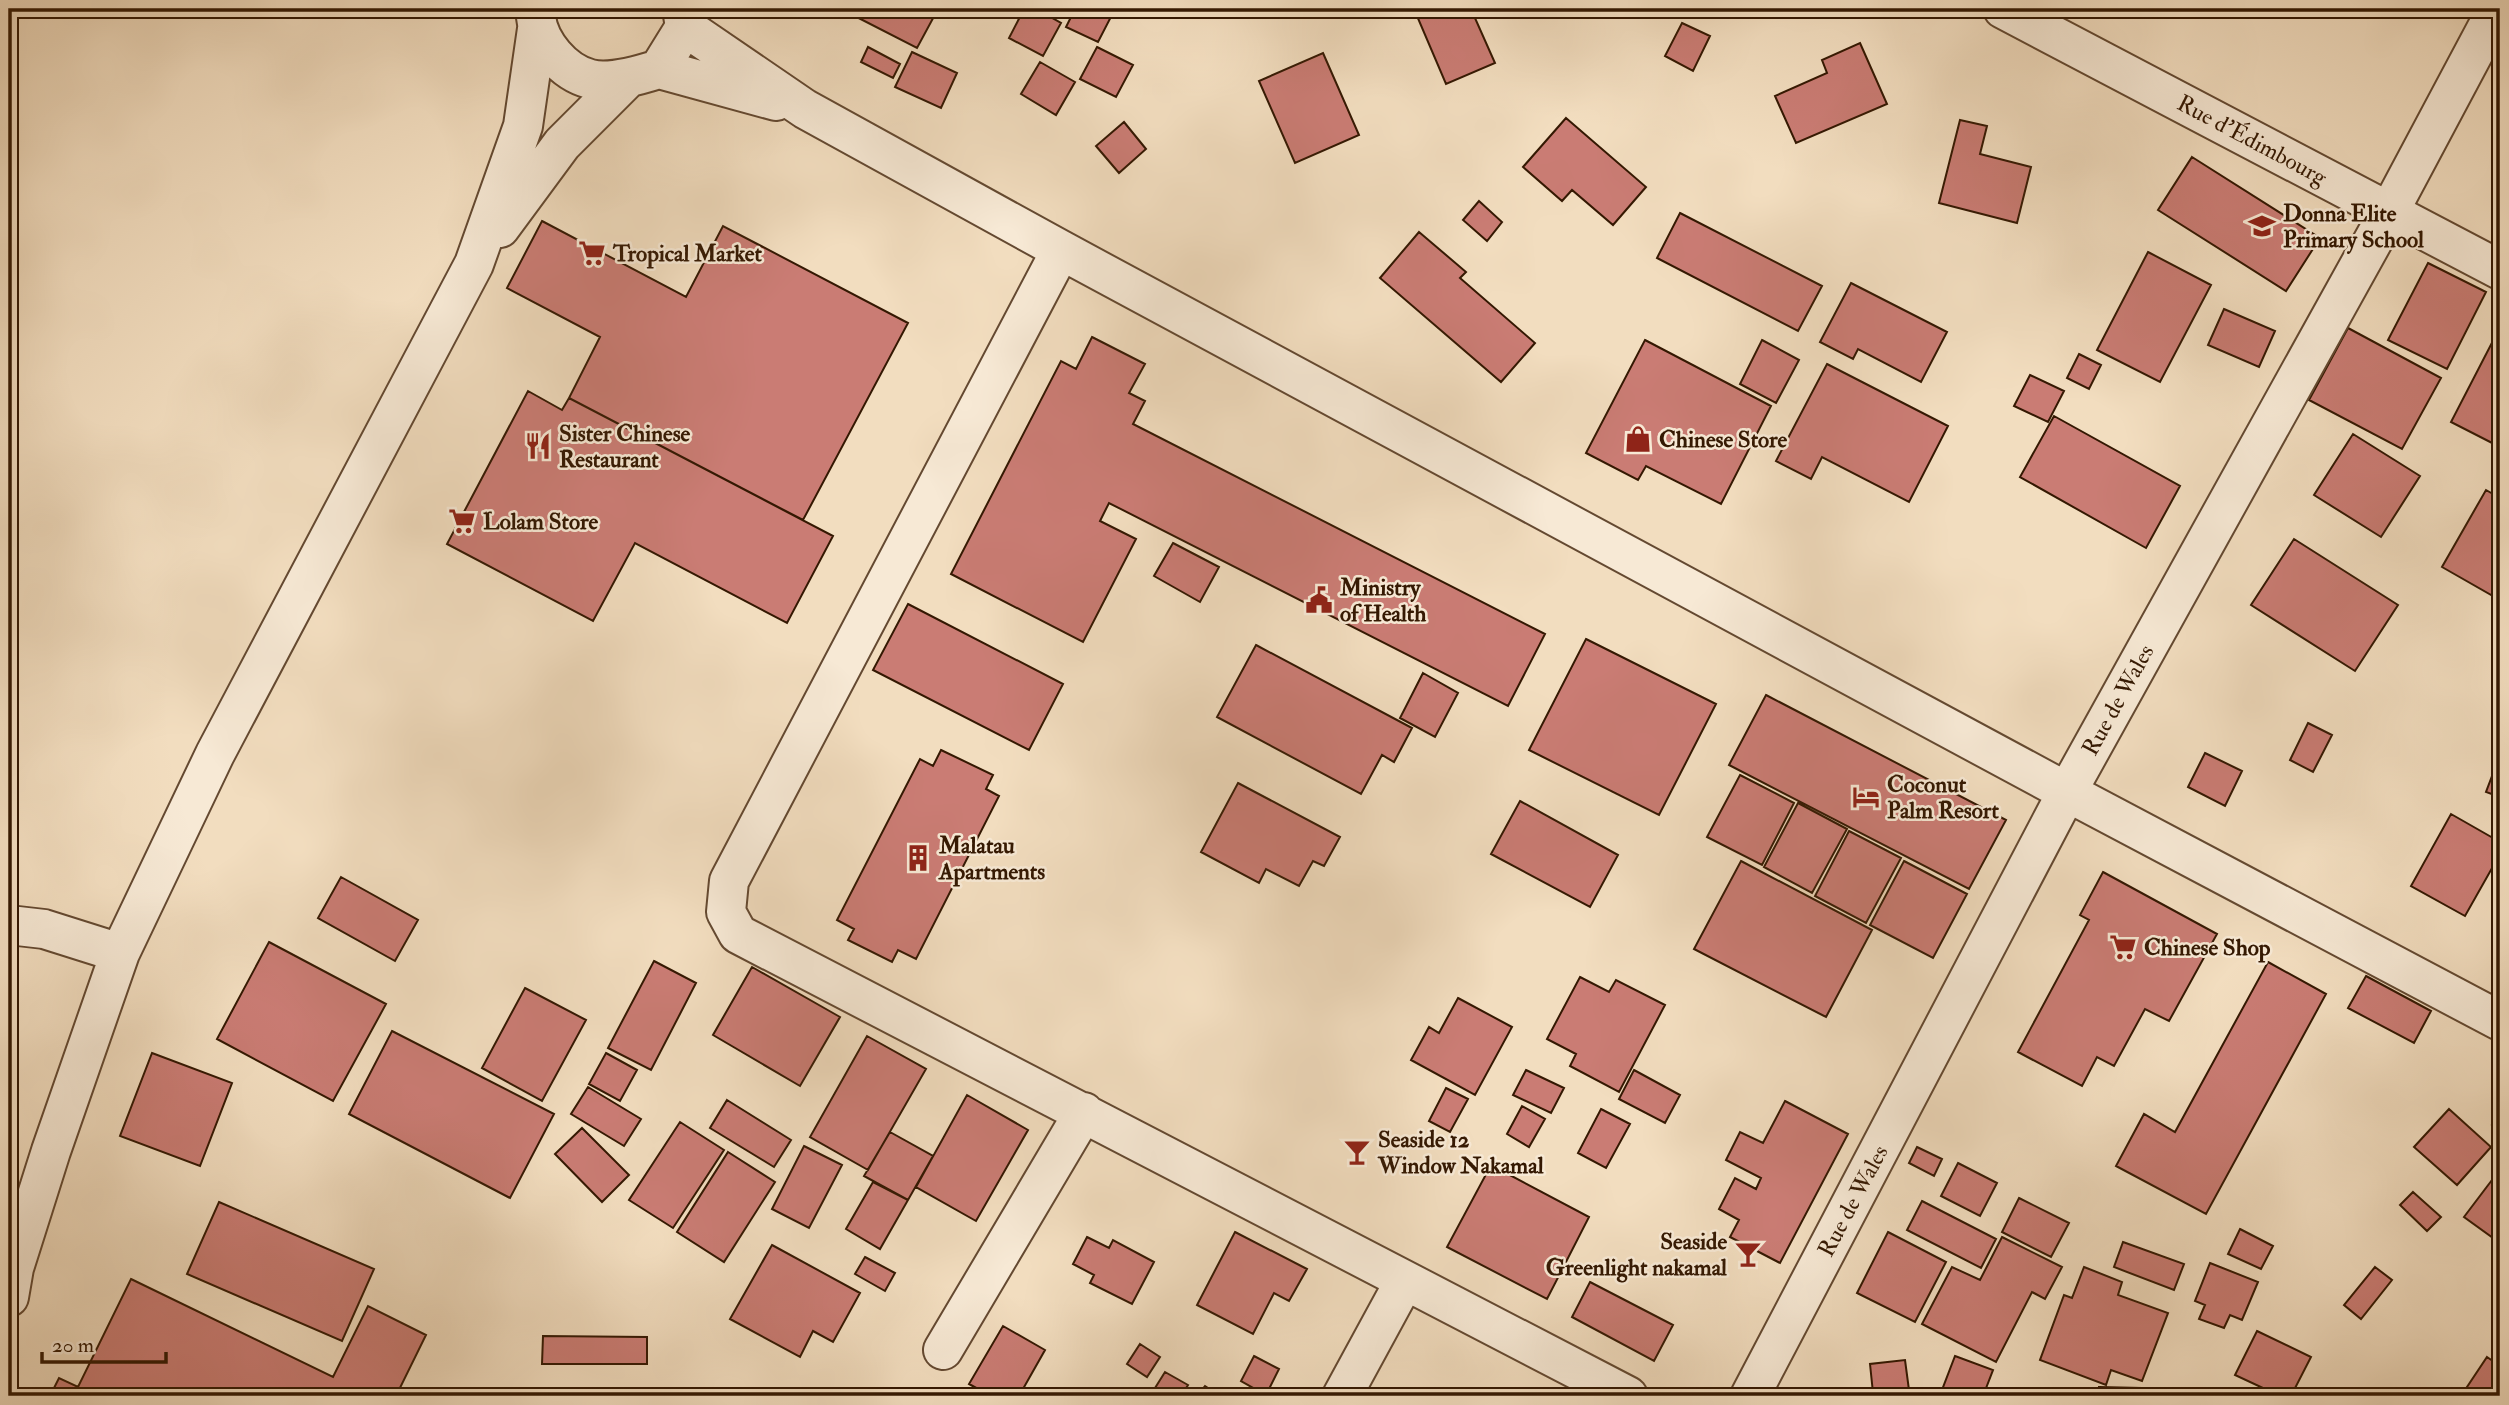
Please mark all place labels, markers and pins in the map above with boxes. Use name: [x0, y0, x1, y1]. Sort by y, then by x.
place label: Donna Elite Primary School: [2283, 199, 2425, 255]
school or university icon: Donna Elite Primary School: [2247, 211, 2277, 241]
supermarket icon: Tropical Market: [577, 238, 607, 268]
place label: Tropical Market: [612, 239, 762, 269]
place label: Sister Chinese Restaurant: [559, 419, 691, 474]
shop icon: Chinese Store: [1623, 424, 1653, 454]
place label: Chinese Store: [1659, 425, 1788, 454]
restaurant icon: Sister Chinese Restaurant: [523, 431, 553, 461]
supermarket icon: Lolam Store: [447, 506, 477, 536]
place label: Lolam Store: [483, 507, 599, 536]
place label: Ministry of Health: [1339, 573, 1426, 628]
public building icon: Ministry of Health: [1304, 585, 1334, 615]
place label: Coconut Palm Resort: [1887, 770, 1999, 825]
hotel icon: Coconut Palm Resort: [1851, 782, 1881, 812]
place label: Malatau Apartments: [938, 831, 1045, 887]
building icon: Malatau Apartments: [903, 843, 933, 873]
supermarket icon: Chinese Shop: [2108, 932, 2138, 962]
place label: Chinese Shop: [2144, 933, 2271, 963]
place label: Seaside 12 Window Nakamal: [1377, 1125, 1545, 1180]
bar icon: Seaside 12 Window Nakamal: [1342, 1137, 1372, 1167]
place label: Seaside Greenlight nakamal: [1546, 1227, 1728, 1283]
bar icon: Seaside Greenlight nakamal: [1733, 1239, 1763, 1269]

